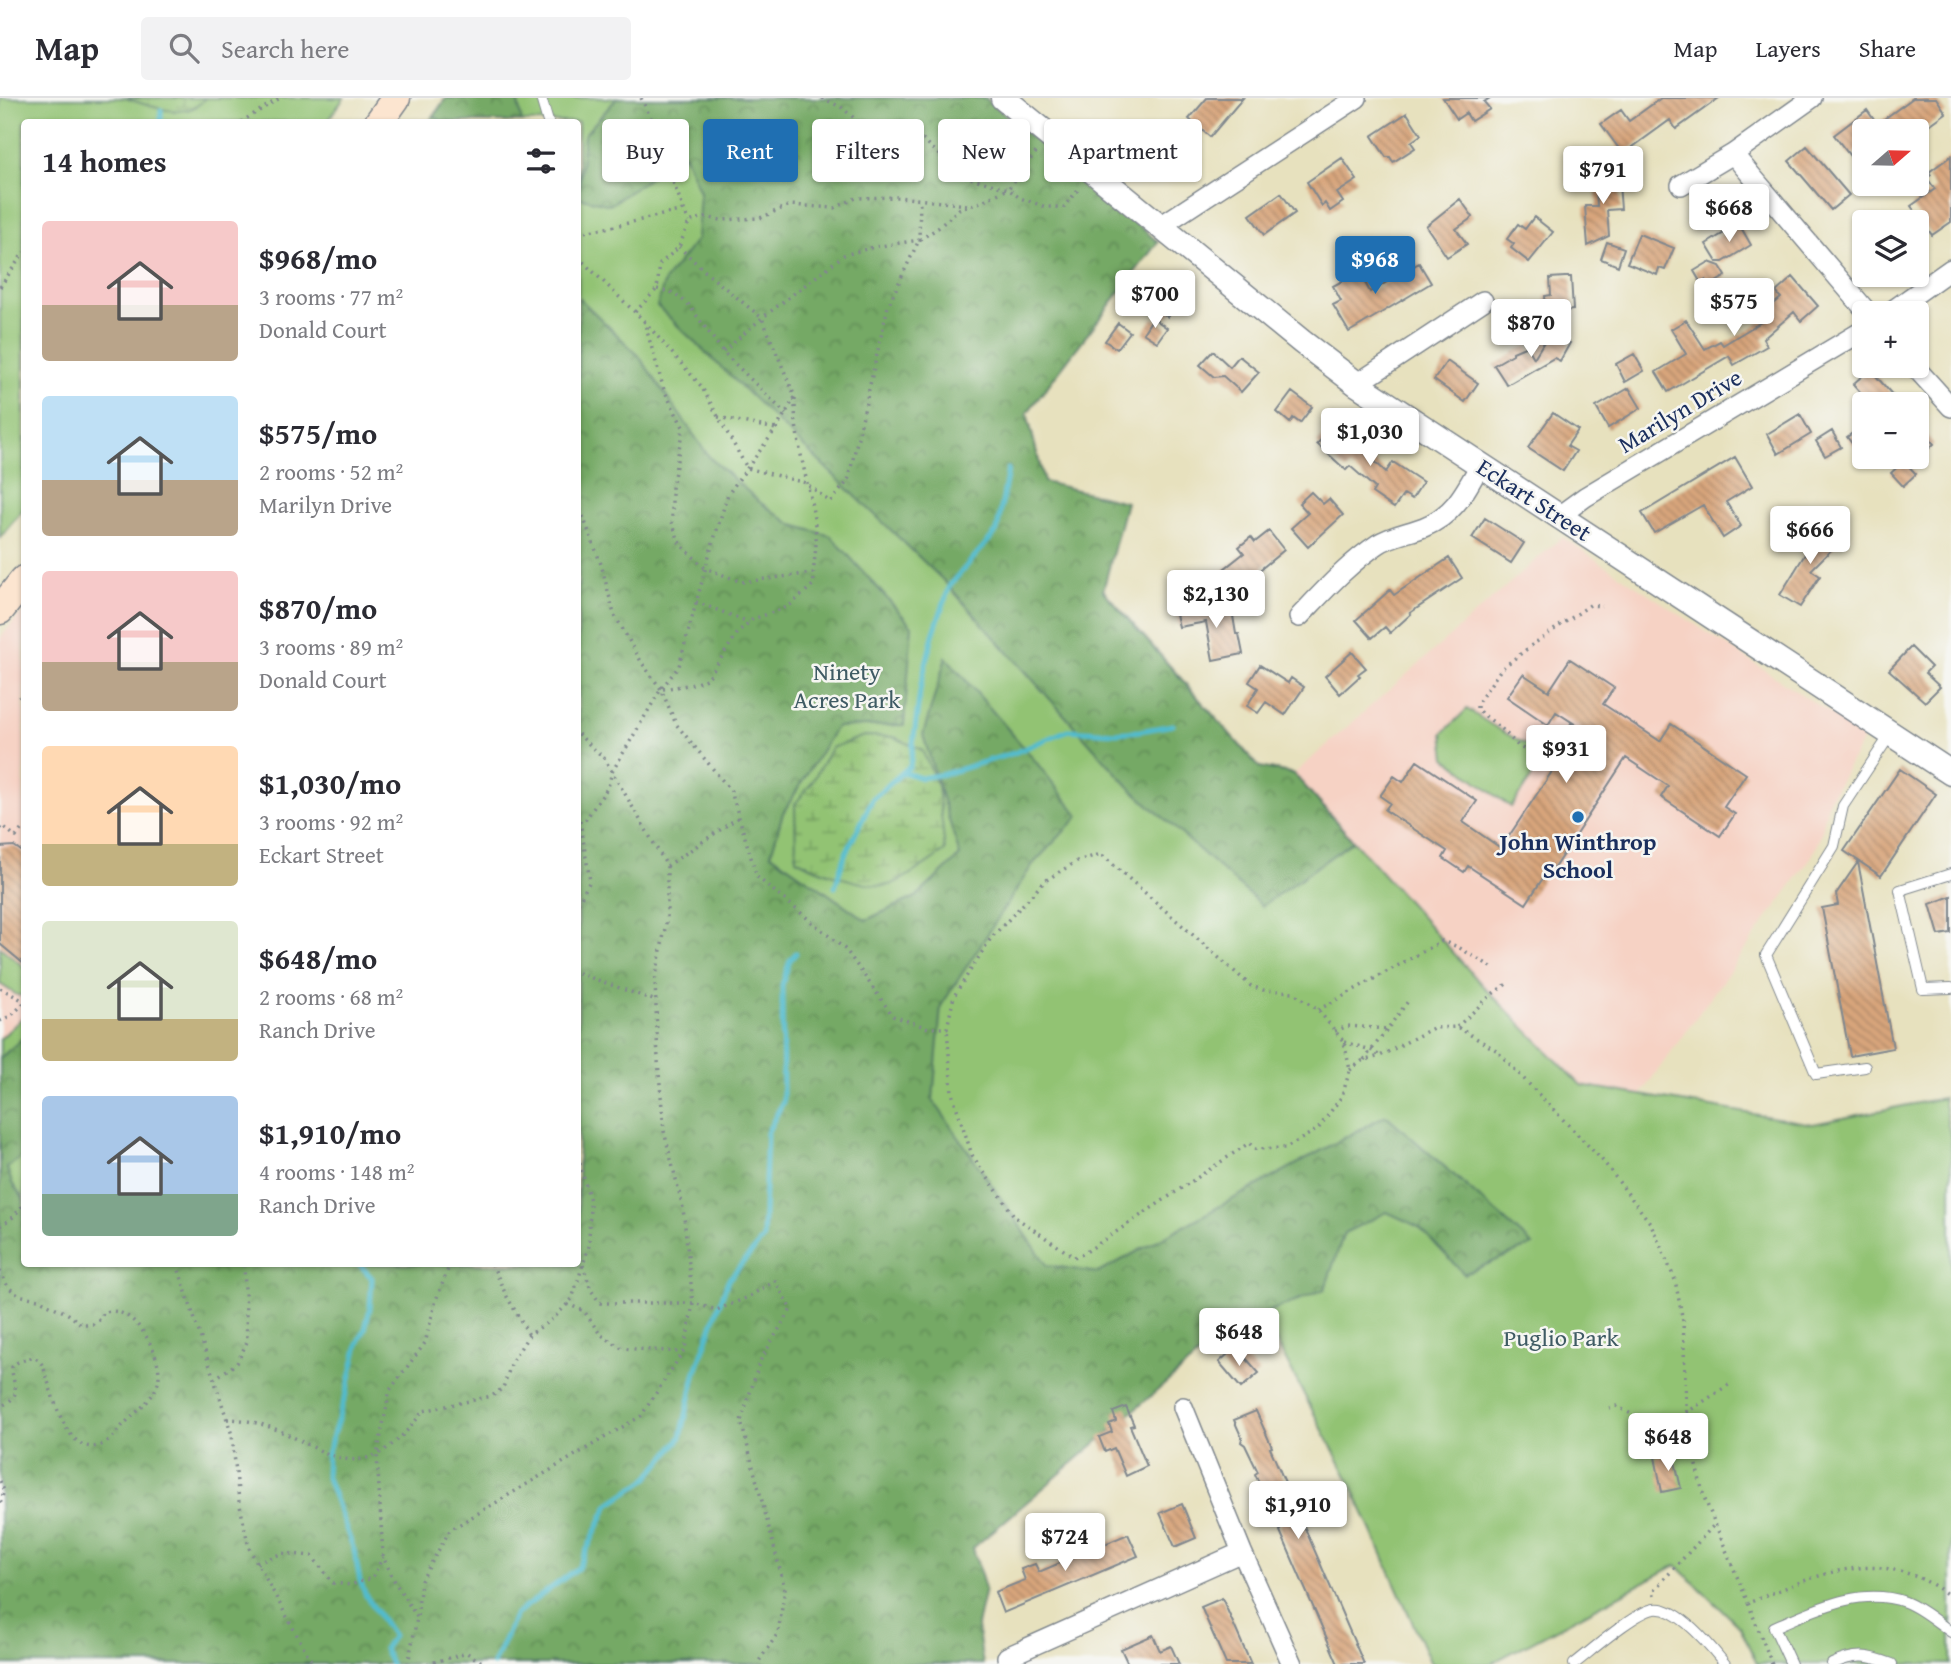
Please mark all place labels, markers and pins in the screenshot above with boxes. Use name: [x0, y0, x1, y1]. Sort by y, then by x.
pin: $791: [1562, 146, 1644, 206]
pin: $668: [1688, 184, 1770, 244]
pin: $968: [1334, 236, 1416, 296]
pin: $700: [1114, 271, 1196, 330]
pin: $575: [1693, 278, 1775, 338]
pin: $870: [1490, 300, 1572, 359]
pin: $1,030: [1313, 408, 1427, 468]
pin: $666: [1769, 506, 1851, 566]
pin: $2,130: [1159, 570, 1273, 630]
pin: $931: [1525, 726, 1607, 785]
marker: John Winthrop School: [1570, 809, 1586, 825]
place label: John Winthrop School: [1495, 824, 1657, 887]
pin: $648: [1198, 1308, 1280, 1368]
pin: $648: [1627, 1414, 1709, 1473]
pin: $1,910: [1241, 1482, 1355, 1541]
pin: $724: [1024, 1514, 1106, 1573]

